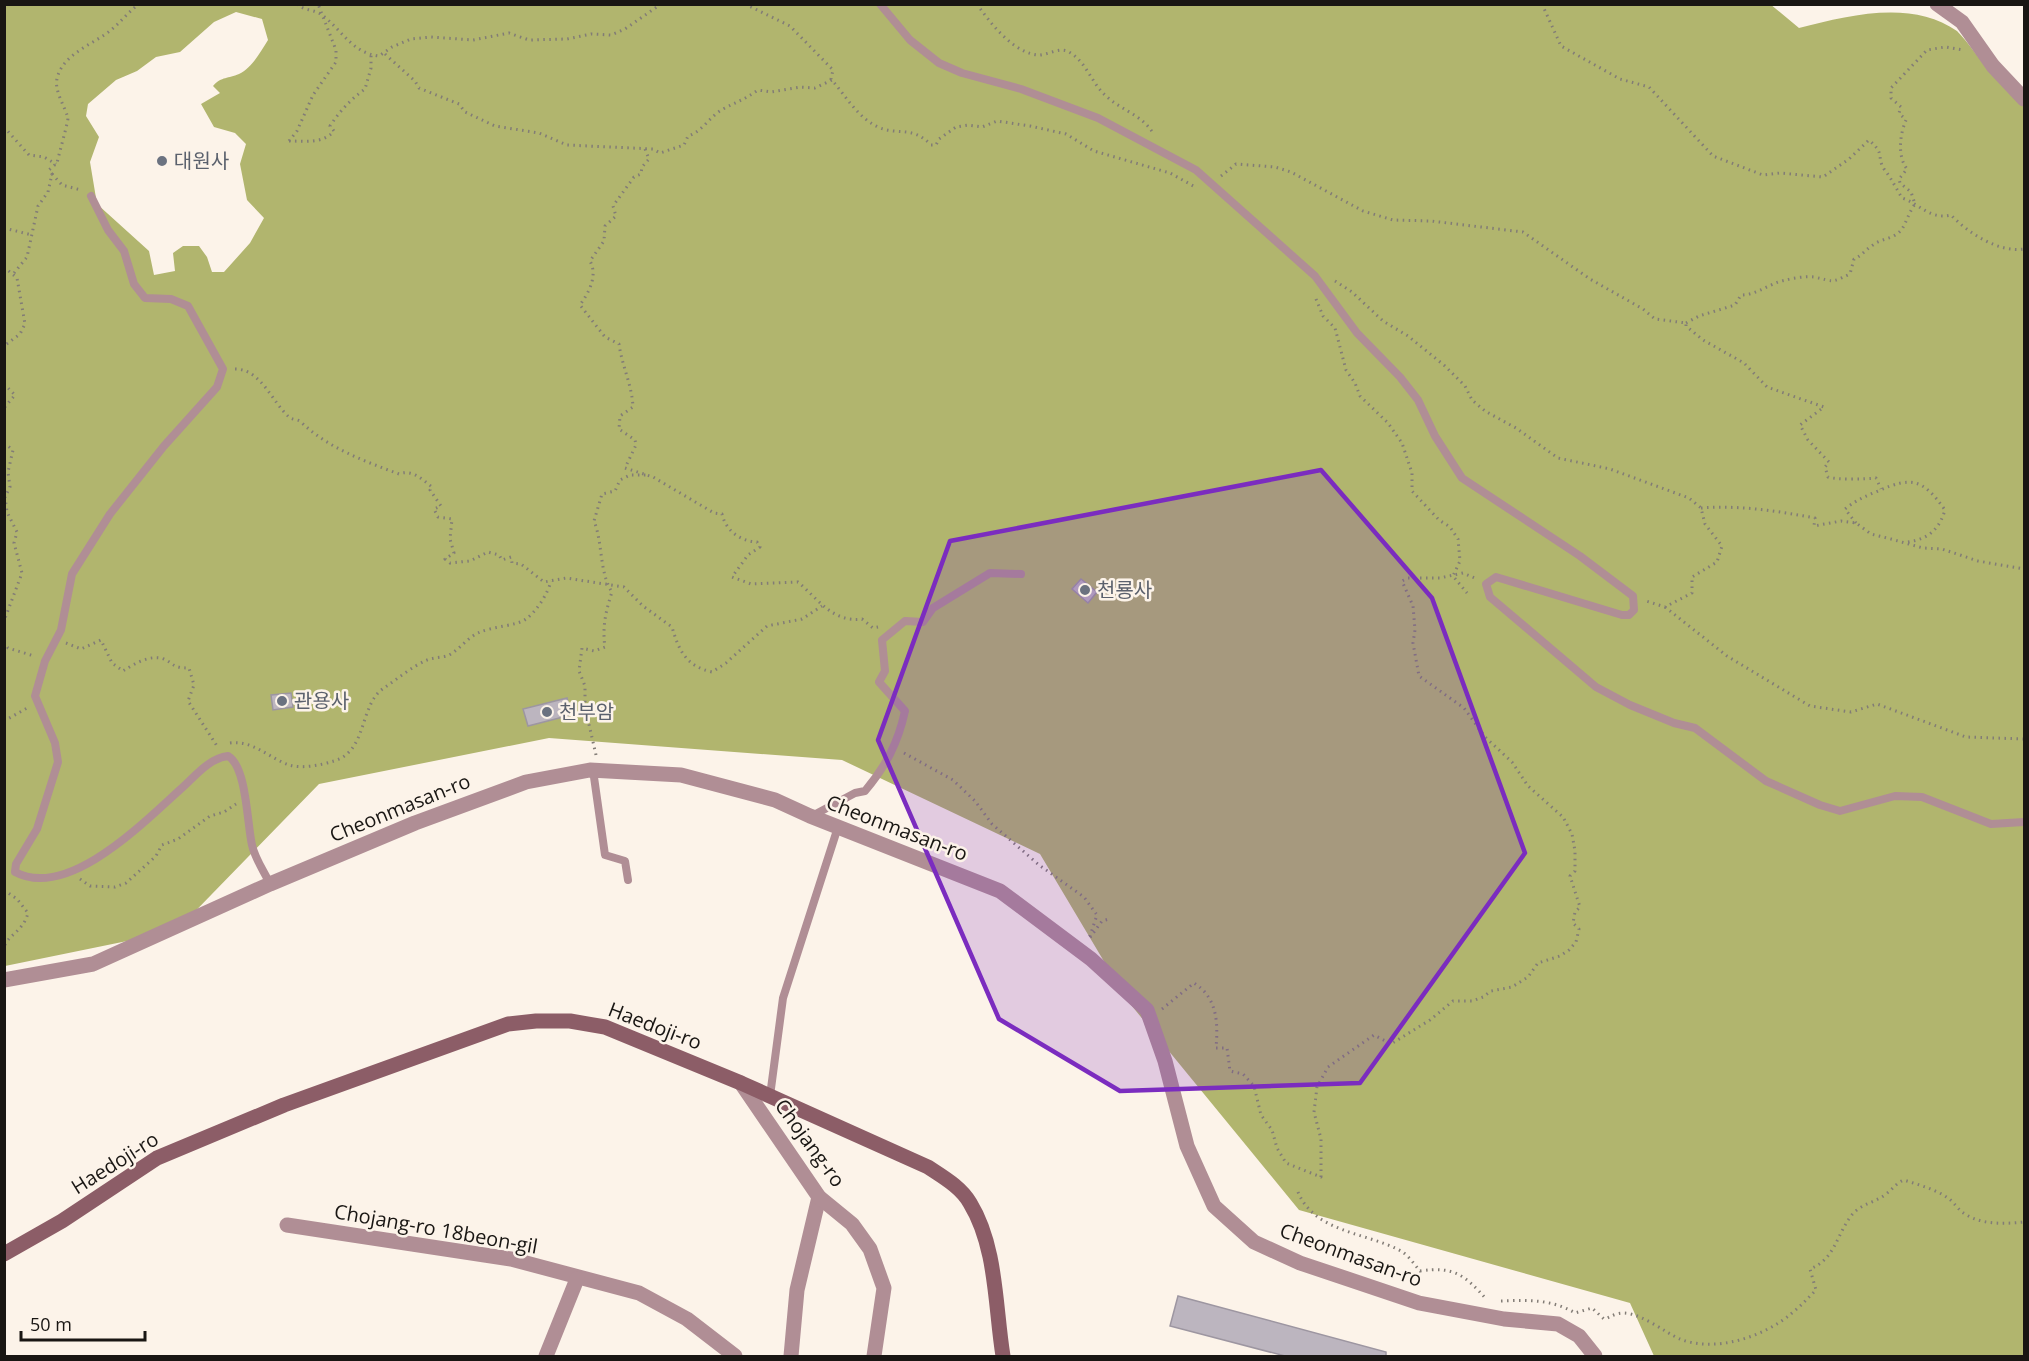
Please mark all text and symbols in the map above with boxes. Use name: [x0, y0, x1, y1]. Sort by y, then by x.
place label: 대원사: [174, 147, 229, 174]
marker: 대원사: [155, 154, 169, 168]
place label: 천룡사: [1097, 576, 1152, 603]
marker: 천룡사: [1078, 583, 1092, 597]
place label: 관용사: [294, 687, 349, 714]
marker: 관용사: [275, 694, 289, 708]
place label: 천부암: [559, 698, 614, 725]
marker: 천부암: [540, 705, 554, 719]
street label: Cheonmasan-ro: [325, 767, 474, 848]
street label: Cheonmasan-ro: [823, 788, 972, 867]
street label: Haedoji-ro: [605, 995, 706, 1056]
street label: Chojang-ro: [769, 1093, 852, 1192]
street label: Haedoji-ro: [66, 1125, 163, 1200]
street label: Chojang-ro 18beon-gil: [332, 1197, 540, 1260]
street label: Cheonmasan-ro: [1276, 1216, 1426, 1293]
scale bar: [21, 1304, 146, 1342]
text: 50 m: [30, 1312, 72, 1336]

